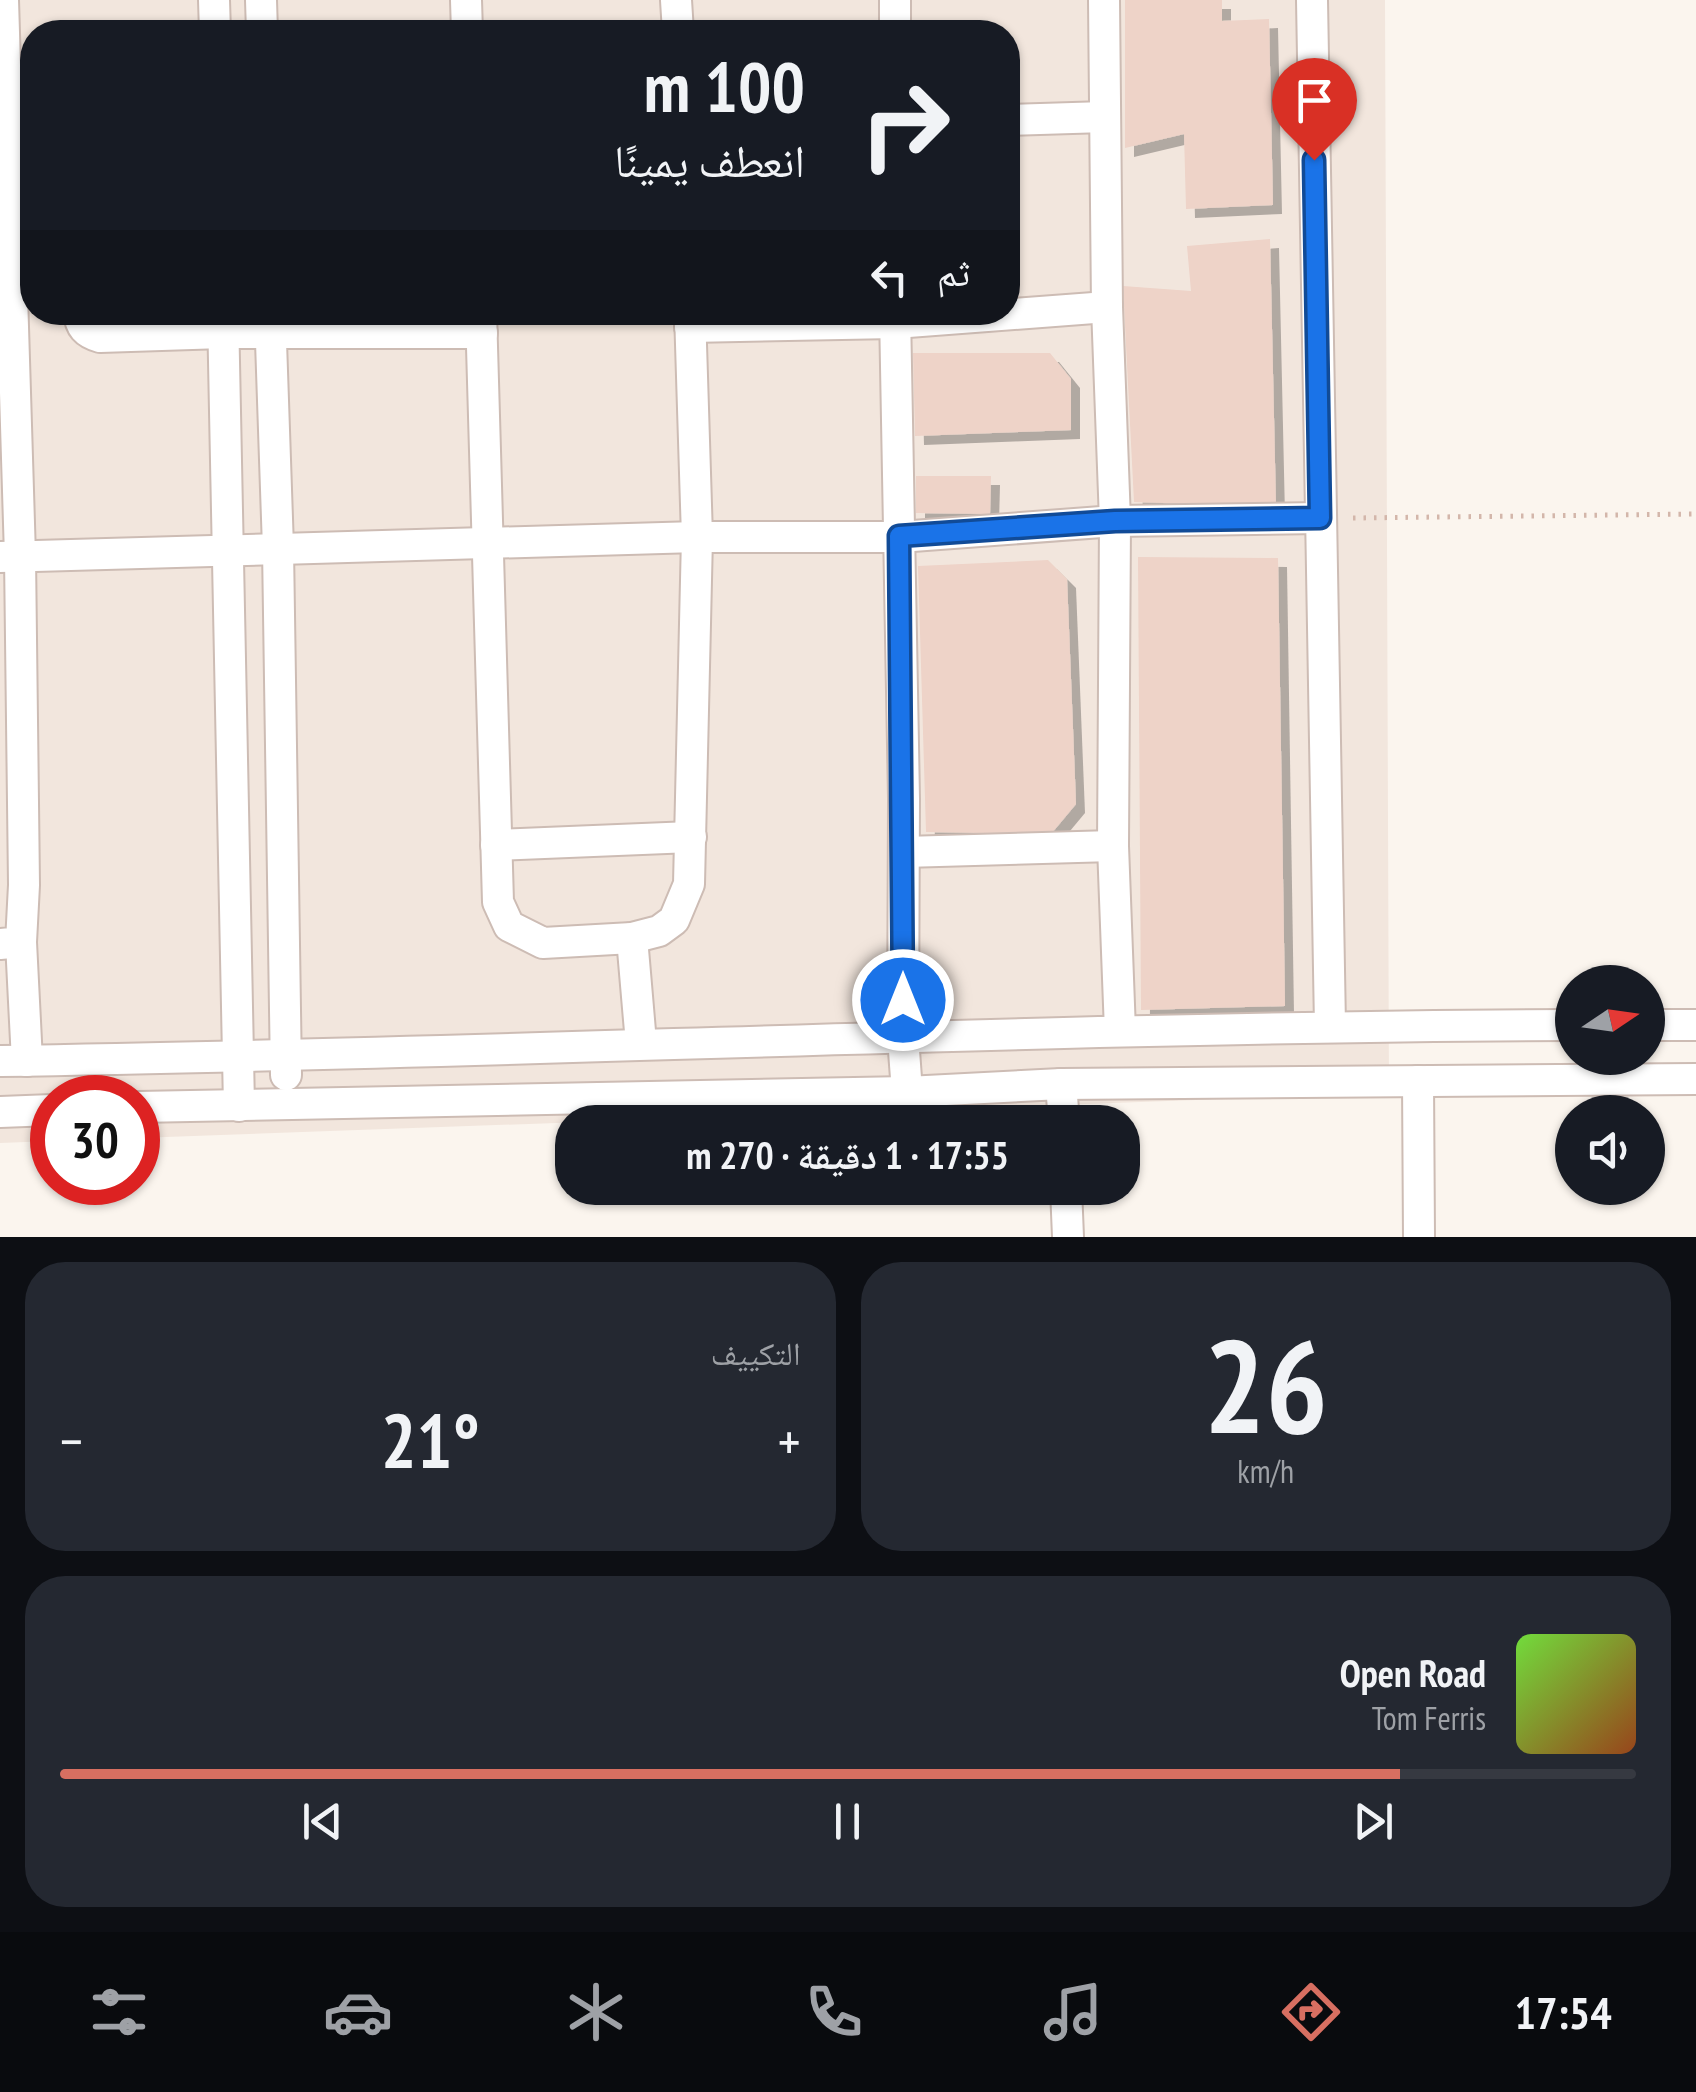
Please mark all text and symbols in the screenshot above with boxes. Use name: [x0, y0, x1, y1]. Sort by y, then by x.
text: 100 m: [644, 41, 805, 131]
pin: [1272, 58, 1357, 161]
icon: right: [840, 60, 970, 190]
icon: arrive: [1287, 73, 1342, 128]
text: انعطف يمينًا: [614, 131, 805, 189]
text: ثم: [937, 247, 970, 296]
icon: left: [862, 250, 917, 305]
position arrow: [851, 948, 955, 1052]
north arrow: [1555, 965, 1665, 1075]
map controls: [1555, 965, 1665, 1205]
speed limit sign: 30: [30, 1075, 160, 1205]
button: sound: [1555, 1095, 1665, 1205]
text: 17:55 · 1 دقيقة · 270 m: [686, 1130, 1009, 1179]
text: 26: [1204, 1301, 1328, 1469]
text: التكييف: [711, 1332, 801, 1374]
text: 21°: [381, 1392, 480, 1489]
text: −: [60, 1405, 83, 1476]
text: +: [778, 1405, 800, 1476]
text: km/h: [1237, 1450, 1294, 1492]
text: Open Road: [1340, 1648, 1486, 1697]
text: Tom Ferris: [1372, 1697, 1486, 1739]
icon: previous: [295, 1794, 350, 1849]
icon: pause: [820, 1794, 875, 1849]
icon: next: [1346, 1794, 1401, 1849]
icon: filters: [84, 1977, 154, 2047]
icon: car: [323, 1977, 393, 2047]
icon: climate: [561, 1977, 631, 2047]
icon: phone: [799, 1977, 869, 2047]
icon: music: [1038, 1977, 1108, 2047]
icon: directions: [1276, 1977, 1346, 2047]
text: 17:54: [1514, 1983, 1612, 2041]

